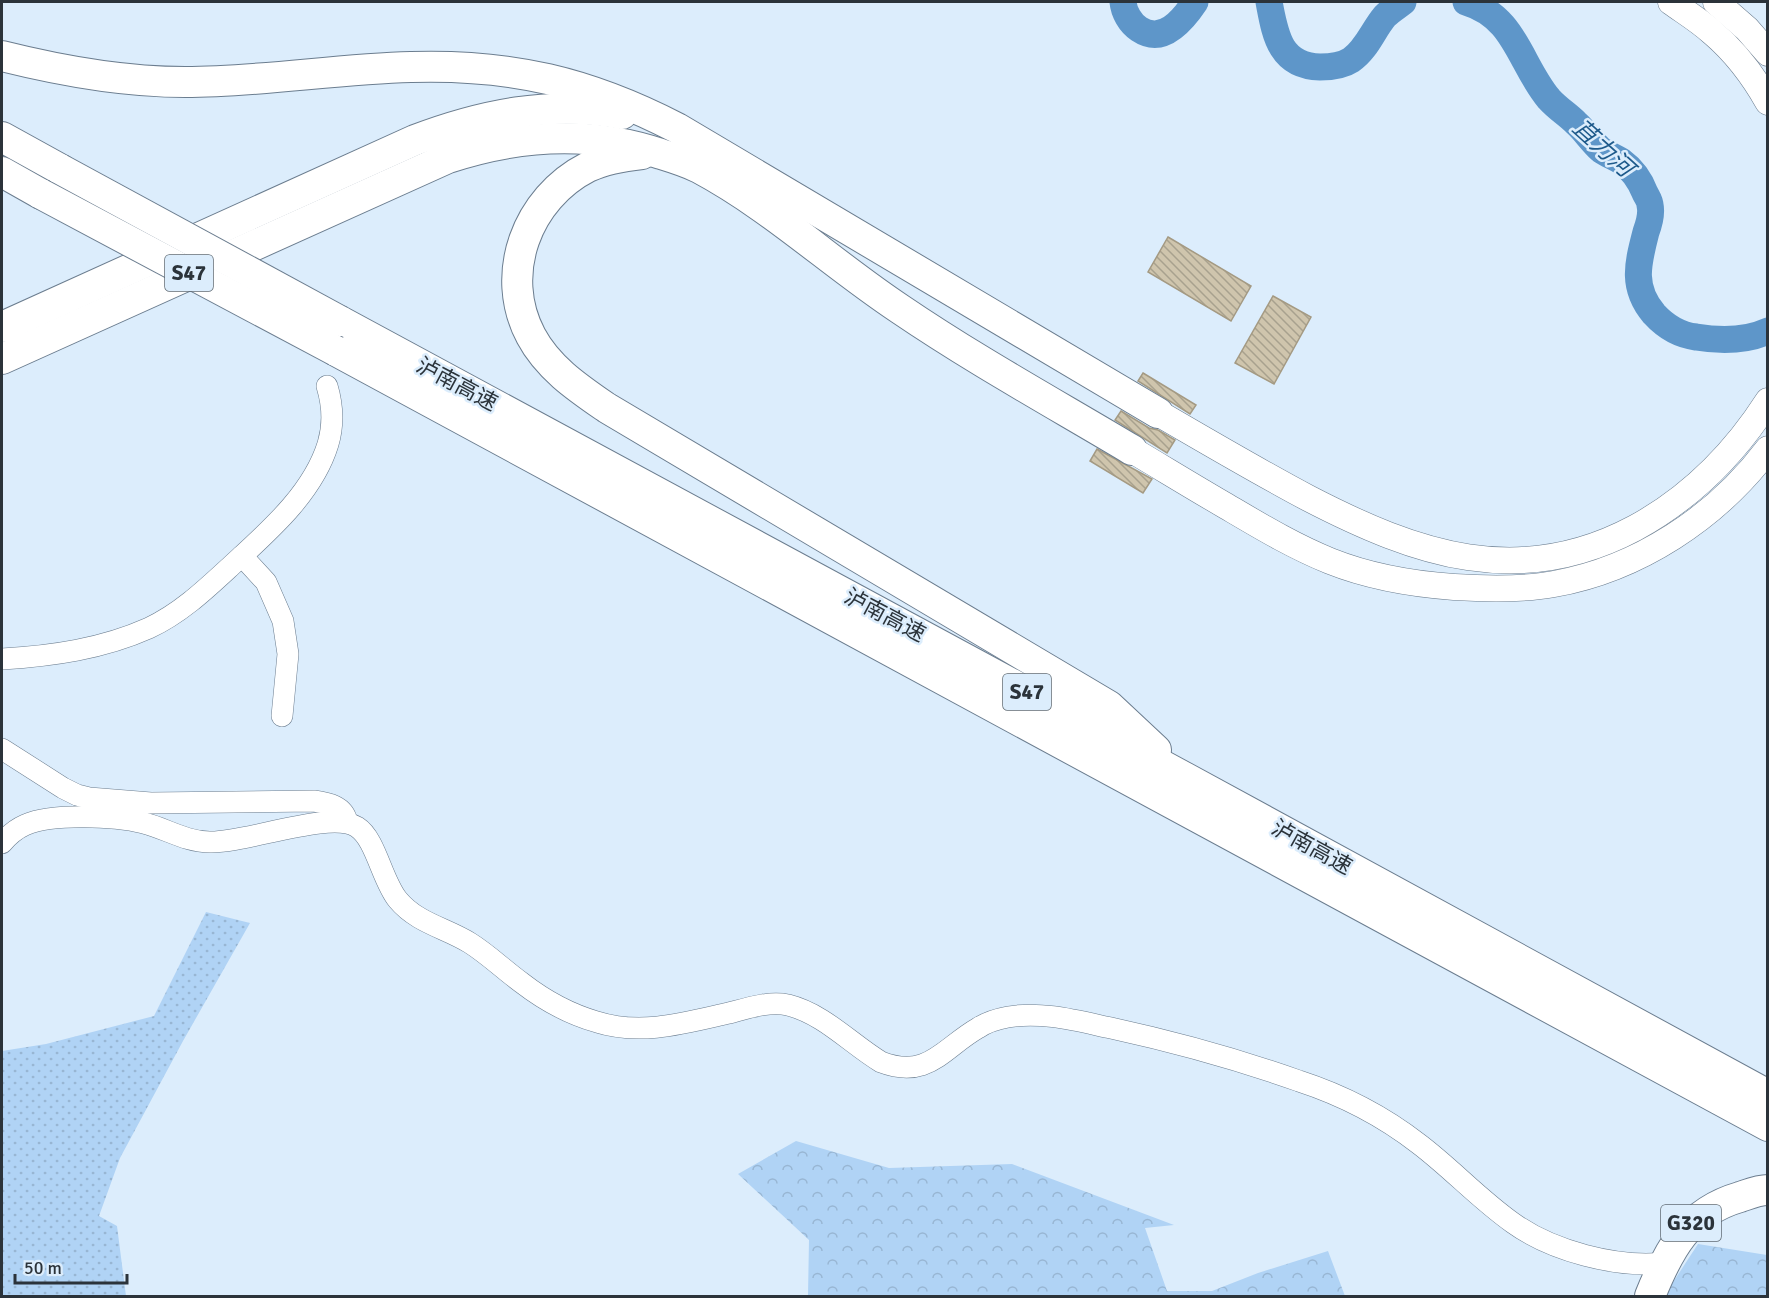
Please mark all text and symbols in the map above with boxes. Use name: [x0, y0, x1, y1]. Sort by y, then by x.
water label: 苴力河: [1566, 113, 1643, 186]
road number: S47: [165, 255, 213, 291]
street label: 泸南高速: [412, 351, 502, 417]
street label: 泸南高速: [840, 582, 930, 648]
road number: S47: [1003, 674, 1051, 710]
street label: 泸南高速: [1267, 814, 1357, 880]
road number: G320: [1661, 1205, 1721, 1241]
scale bar: [15, 1247, 128, 1285]
text: 50 m: [24, 1257, 62, 1279]

